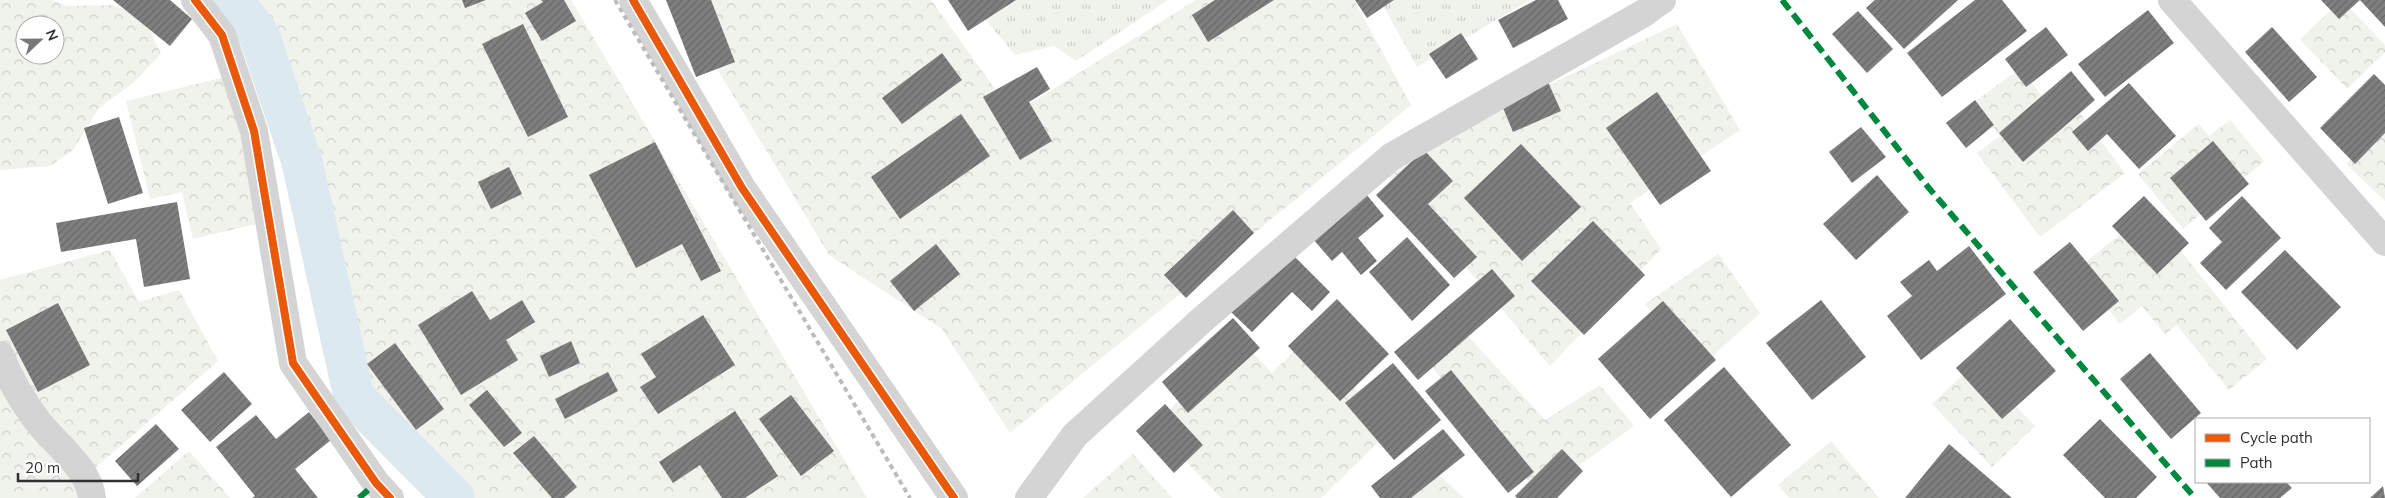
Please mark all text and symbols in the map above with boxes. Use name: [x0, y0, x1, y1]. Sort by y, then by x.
north arrow: [15, 15, 65, 65]
text: N: [42, 27, 62, 43]
legend: [2195, 418, 2370, 483]
text: Cycle path: [2240, 428, 2313, 447]
scale bar: [18, 450, 138, 482]
text: Path: [2240, 453, 2272, 472]
text: 20 m: [25, 458, 60, 477]

